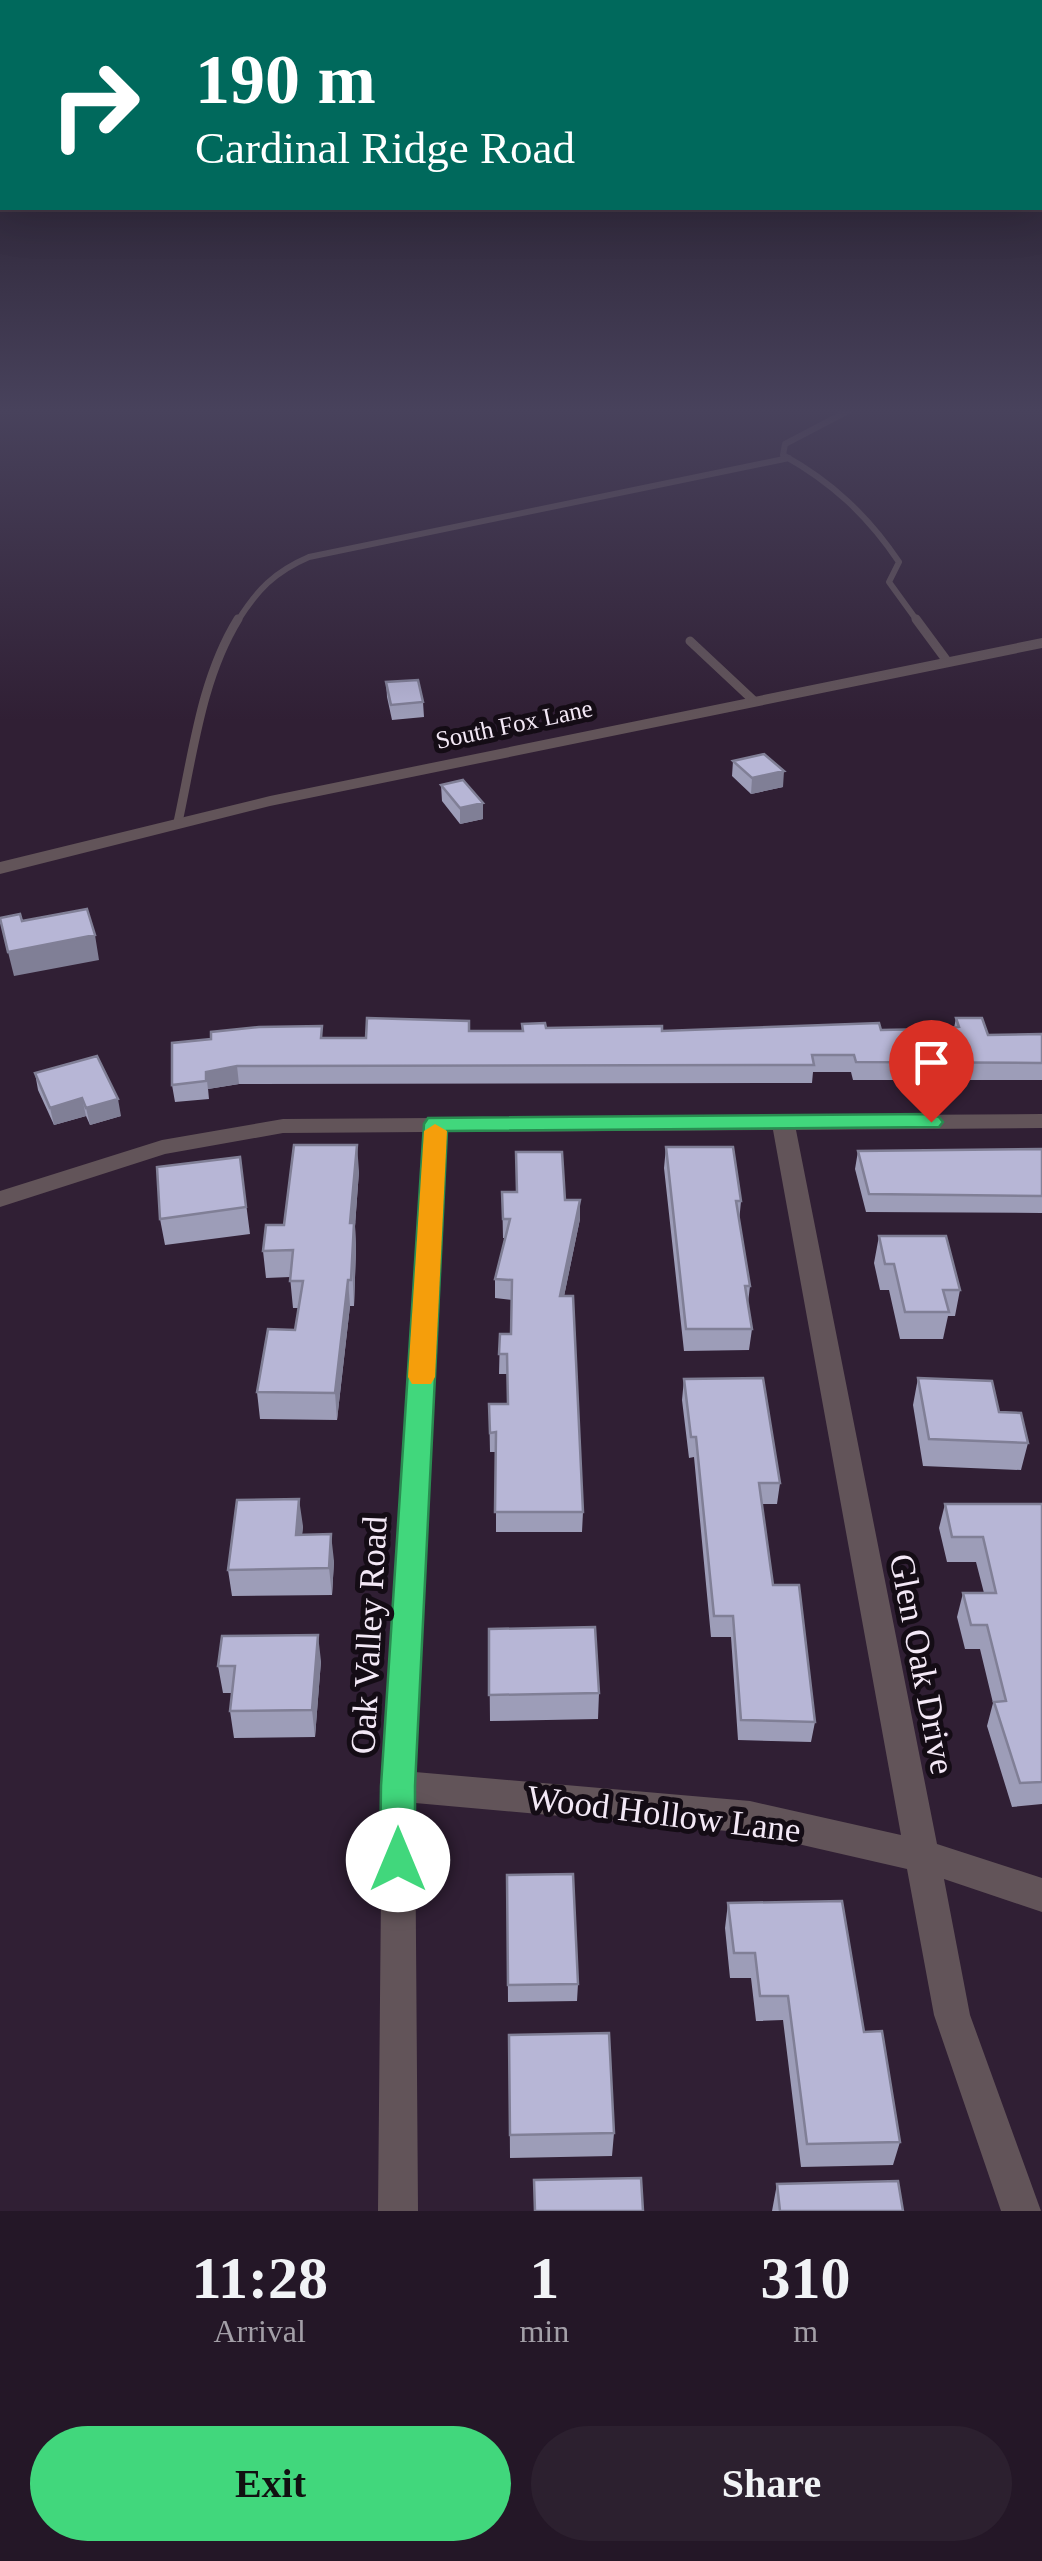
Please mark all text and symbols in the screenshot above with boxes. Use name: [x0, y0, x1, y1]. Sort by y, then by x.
icon: right: [30, 40, 160, 170]
text: 190 m: [195, 41, 376, 118]
text: Cardinal Ridge Road: [195, 123, 575, 173]
street label: South Fox Lane: [433, 694, 595, 754]
pin: [889, 1020, 974, 1123]
icon: arrive: [904, 1035, 959, 1090]
street label: Oak Valley Road: [343, 1514, 395, 1755]
street label: Glen Oak Drive: [882, 1551, 962, 1777]
street label: Wood Hollow Lane: [525, 1778, 803, 1850]
position arrow: [346, 1808, 450, 1912]
text: 11:28: [191, 2245, 328, 2311]
text: 1: [529, 2245, 559, 2311]
text: 310: [761, 2245, 851, 2311]
text: Arrival: [214, 2313, 306, 2349]
text: min: [519, 2313, 569, 2349]
text: m: [793, 2313, 818, 2349]
button: Exit: [30, 2426, 511, 2541]
button: Share: [531, 2426, 1012, 2541]

